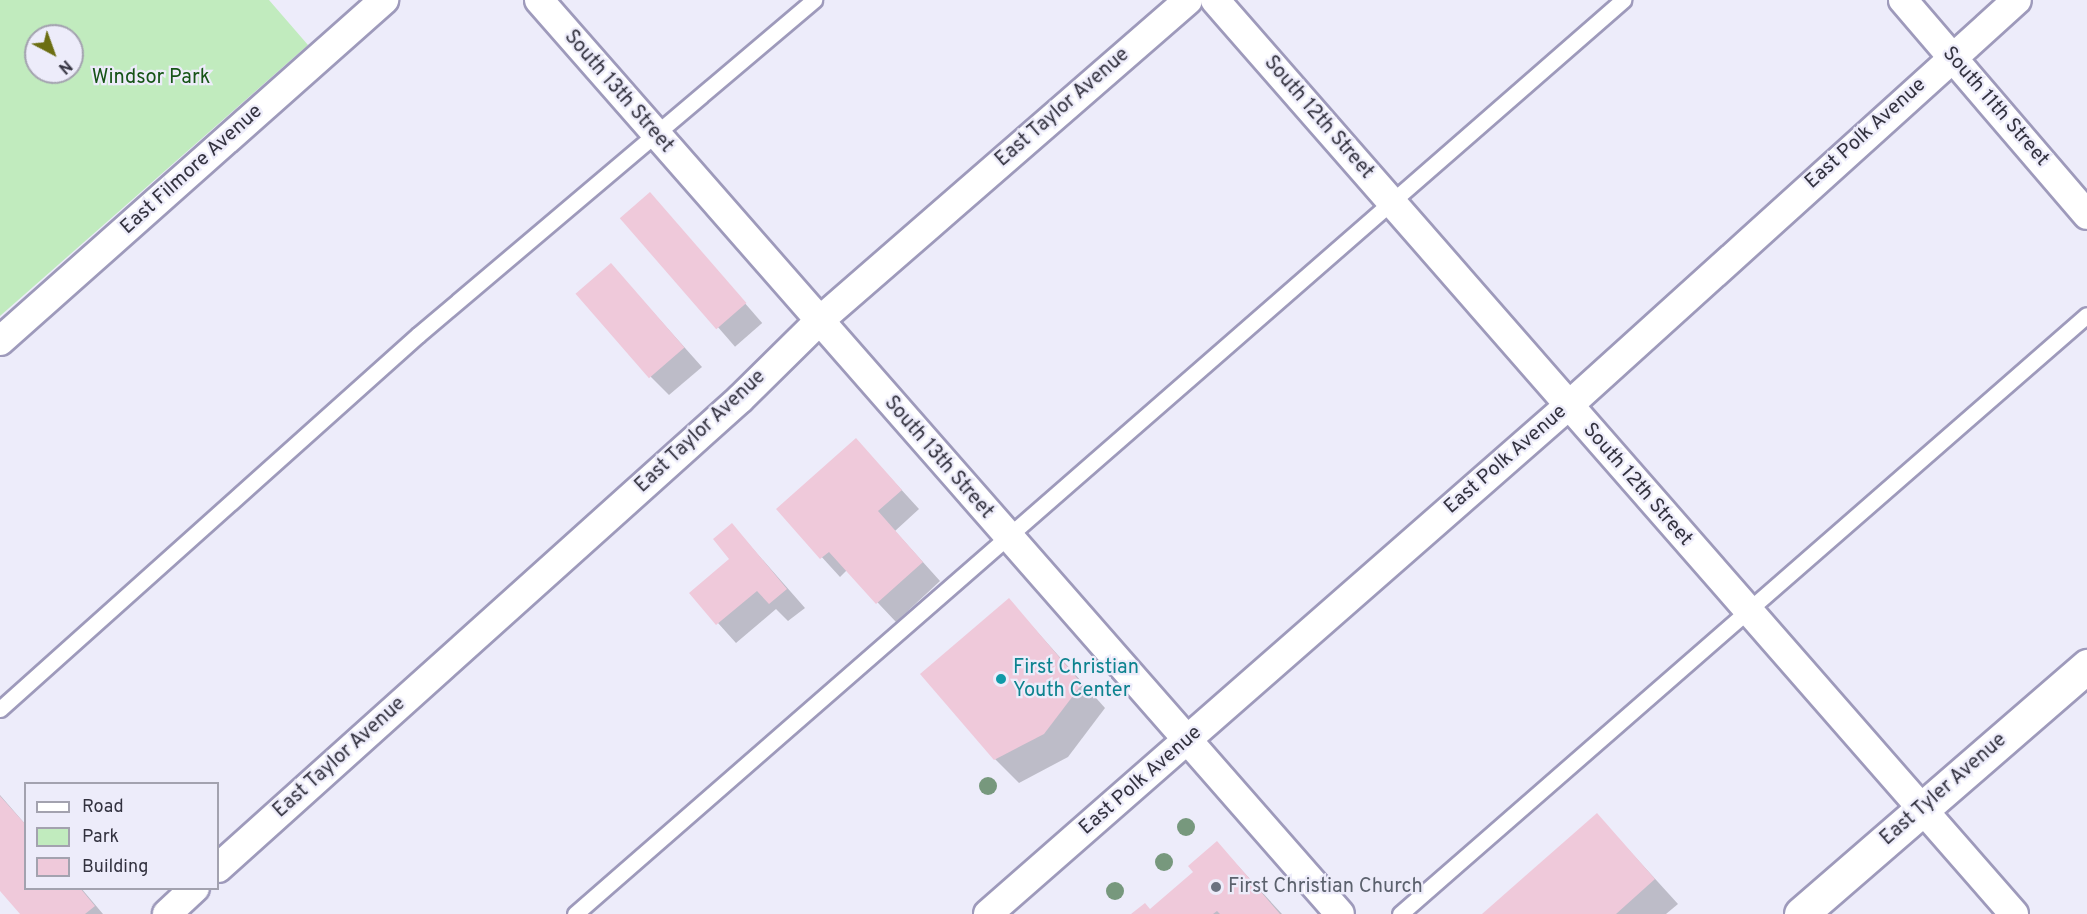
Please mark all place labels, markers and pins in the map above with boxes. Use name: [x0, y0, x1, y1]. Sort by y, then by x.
place label: First Christian Youth Center: [1013, 656, 1139, 703]
marker: First Christian Youth Center: [994, 672, 1008, 686]
place label: First Christian Church: [1228, 875, 1423, 899]
marker: First Christian Church: [1209, 880, 1223, 894]

